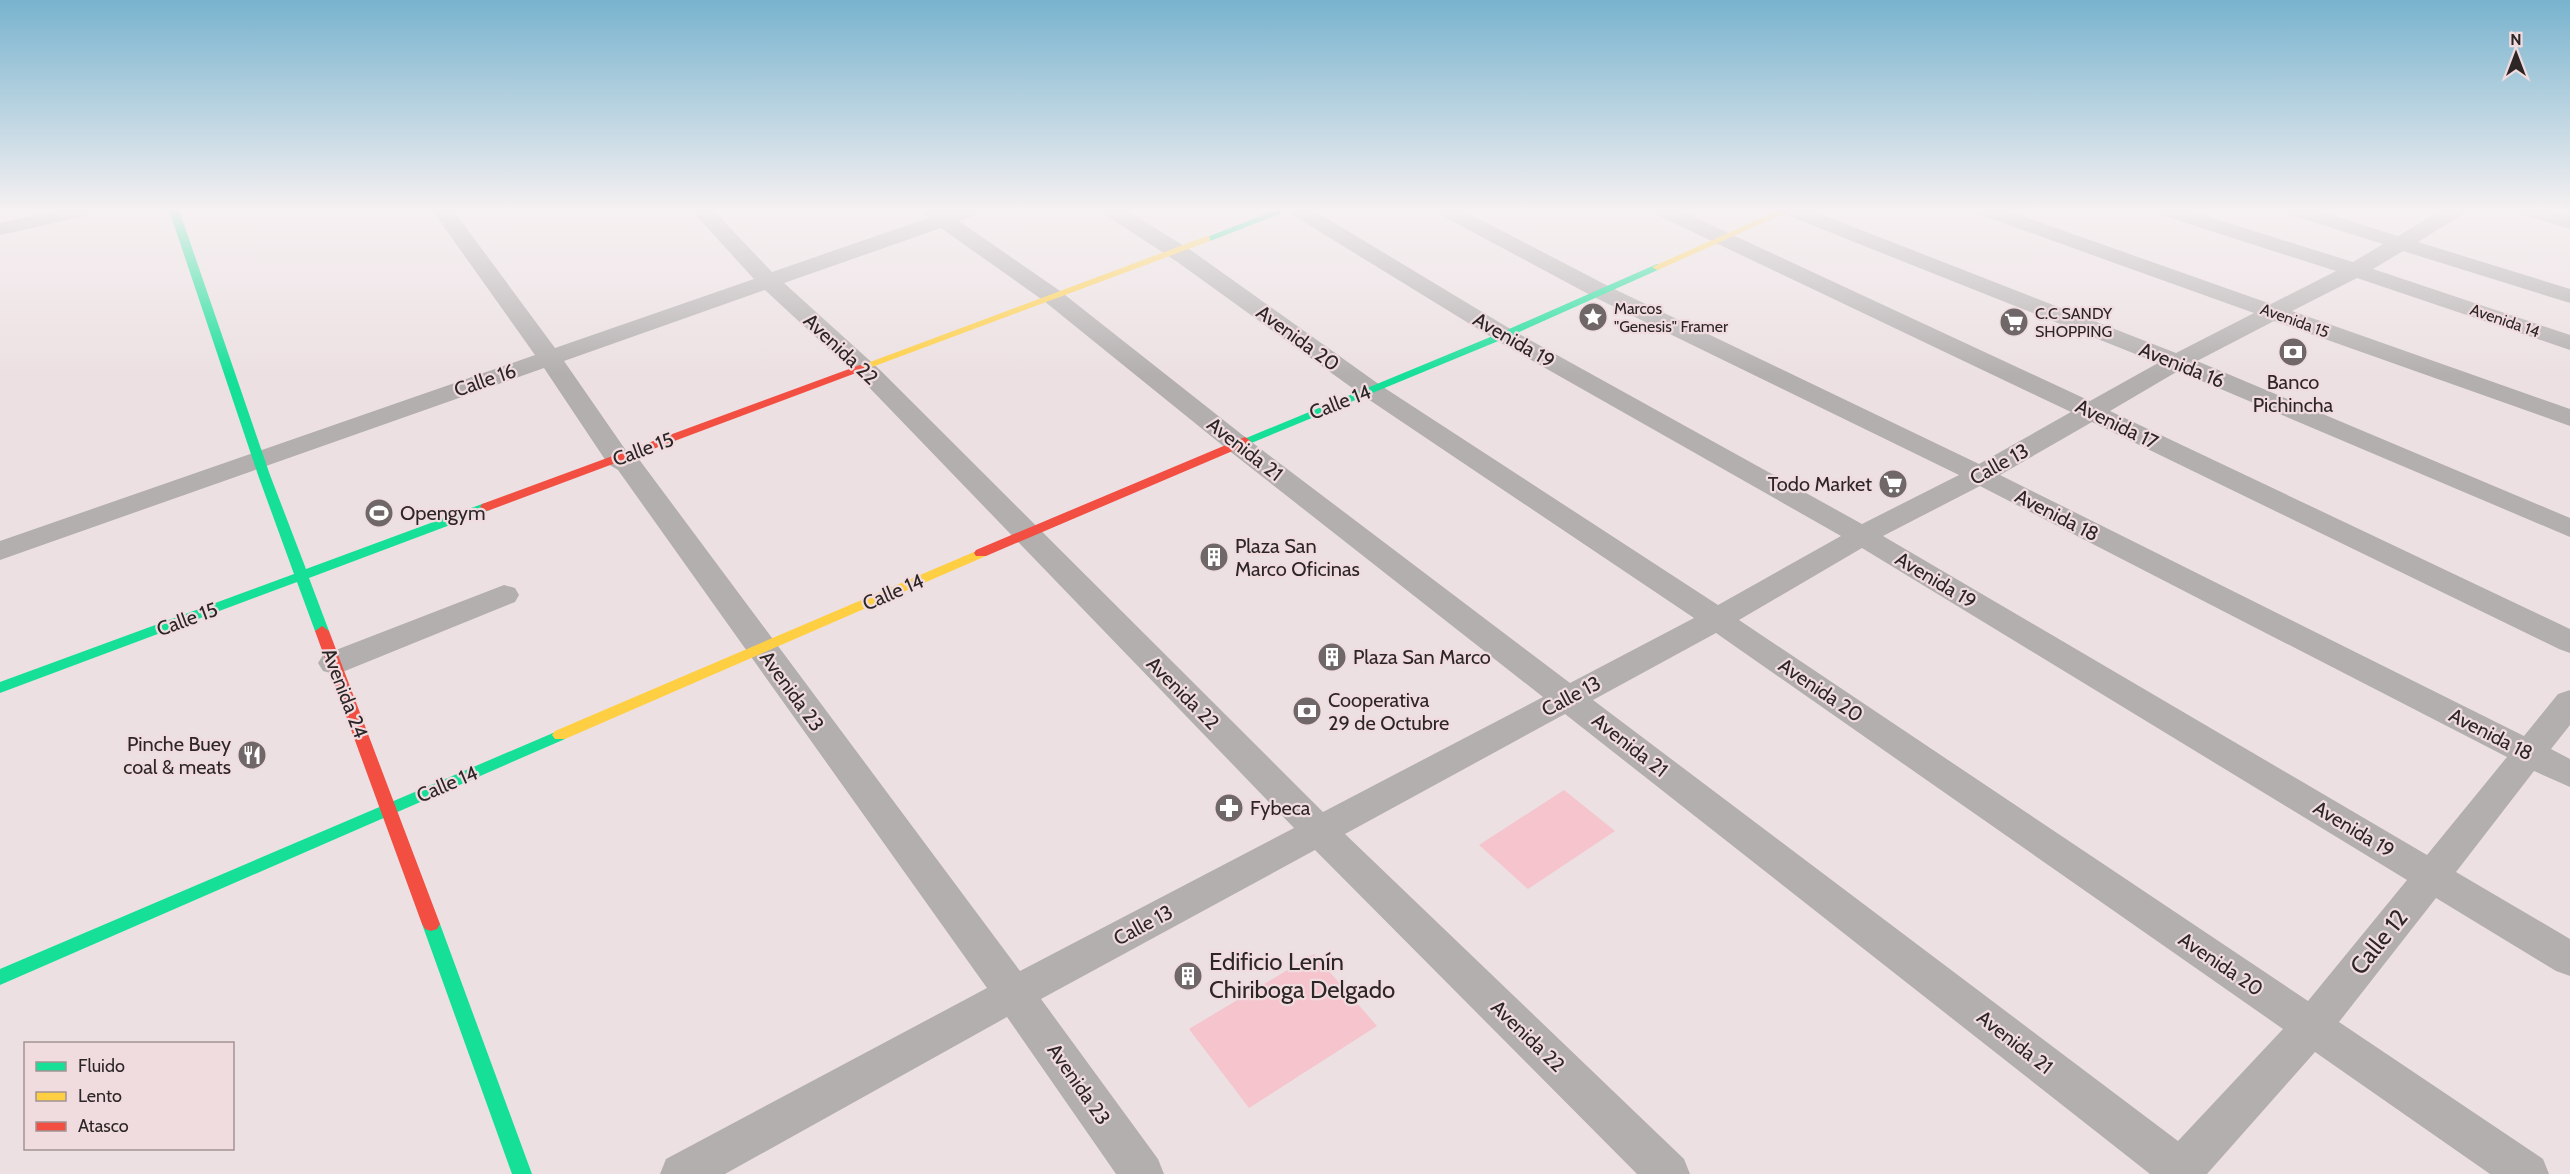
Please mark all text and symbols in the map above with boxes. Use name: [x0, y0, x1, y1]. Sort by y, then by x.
north arrow: [2486, 24, 2546, 84]
text: N: [2510, 30, 2522, 49]
place label: Marcos "Genesis" Framer: [1614, 299, 1729, 336]
street label: Avenida 15: [2258, 299, 2332, 342]
street label: Avenida 20: [1252, 300, 1344, 376]
street label: Avenida 14: [2468, 300, 2542, 341]
place icon: Marcos "Genesis" Framer: [1577, 301, 1609, 333]
place label: C.C SANDY SHOPPING: [2035, 304, 2113, 341]
supermarket icon: C.C SANDY SHOPPING: [1998, 306, 2030, 338]
street label: Avenida 19: [1469, 307, 1559, 373]
street label: Avenida 22: [799, 308, 883, 390]
bank icon: Banco Pichincha: [2277, 336, 2309, 368]
street label: Avenida 16: [2136, 337, 2228, 393]
street label: Calle 16: [451, 358, 519, 402]
place label: Banco Pichincha: [2253, 370, 2334, 417]
street label: Calle 14: [1306, 379, 1375, 425]
street label: Avenida 17: [2072, 394, 2162, 454]
street label: Avenida 21: [1202, 412, 1288, 486]
street label: Calle 15: [609, 427, 677, 471]
street label: Calle 13: [1965, 438, 2033, 490]
supermarket icon: Todo Market: [1877, 468, 1909, 500]
place label: Todo Market: [1768, 472, 1872, 496]
street label: Avenida 18: [2011, 484, 2103, 546]
sports icon: Opengym: [363, 497, 395, 529]
place label: Opengym: [400, 501, 485, 525]
place label: Plaza San Marco Oficinas: [1235, 534, 1360, 581]
building icon: Plaza San Marco Oficinas: [1198, 541, 1230, 573]
street label: Avenida 19: [1891, 547, 1981, 613]
street label: Calle 14: [859, 568, 928, 616]
street label: Calle 15: [153, 597, 221, 641]
building icon: Plaza San Marco: [1316, 641, 1348, 673]
street label: Avenida 24: [317, 645, 373, 742]
place label: Plaza San Marco: [1353, 645, 1491, 669]
street label: Avenida 23: [755, 646, 829, 736]
street label: Avenida 22: [1142, 652, 1224, 734]
street label: Avenida 20: [1774, 653, 1868, 727]
street label: Calle 13: [1537, 671, 1605, 721]
place label: Cooperativa 29 de Octubre: [1328, 688, 1449, 735]
bank icon: Cooperativa 29 de Octubre: [1291, 695, 1323, 727]
street label: Avenida 18: [2445, 703, 2537, 765]
street label: Avenida 21: [1587, 708, 1673, 782]
place label: Pinche Buey coal & meats: [123, 732, 231, 779]
restaurant icon: Pinche Buey coal & meats: [236, 739, 268, 771]
street label: Calle 14: [413, 760, 482, 808]
pharmacy icon: Fybeca: [1213, 792, 1245, 824]
place label: Fybeca: [1250, 796, 1311, 820]
street label: Avenida 19: [2309, 796, 2399, 862]
street label: Calle 13: [1109, 900, 1177, 950]
street label: Calle 12: [2344, 903, 2414, 980]
street label: Avenida 20: [2174, 927, 2268, 1001]
place label: Edificio Lenín Chiriboga Delgado: [1209, 947, 1395, 1004]
building icon: Edificio Lenín Chiriboga Delgado: [1172, 960, 1204, 992]
street label: Avenida 22: [1486, 995, 1570, 1077]
street label: Avenida 21: [1972, 1005, 2058, 1079]
street label: Avenida 23: [1042, 1039, 1116, 1129]
legend: [24, 1042, 234, 1150]
text: Fluido: [78, 1055, 125, 1077]
text: Lento: [78, 1085, 122, 1107]
text: Atasco: [78, 1115, 129, 1137]

